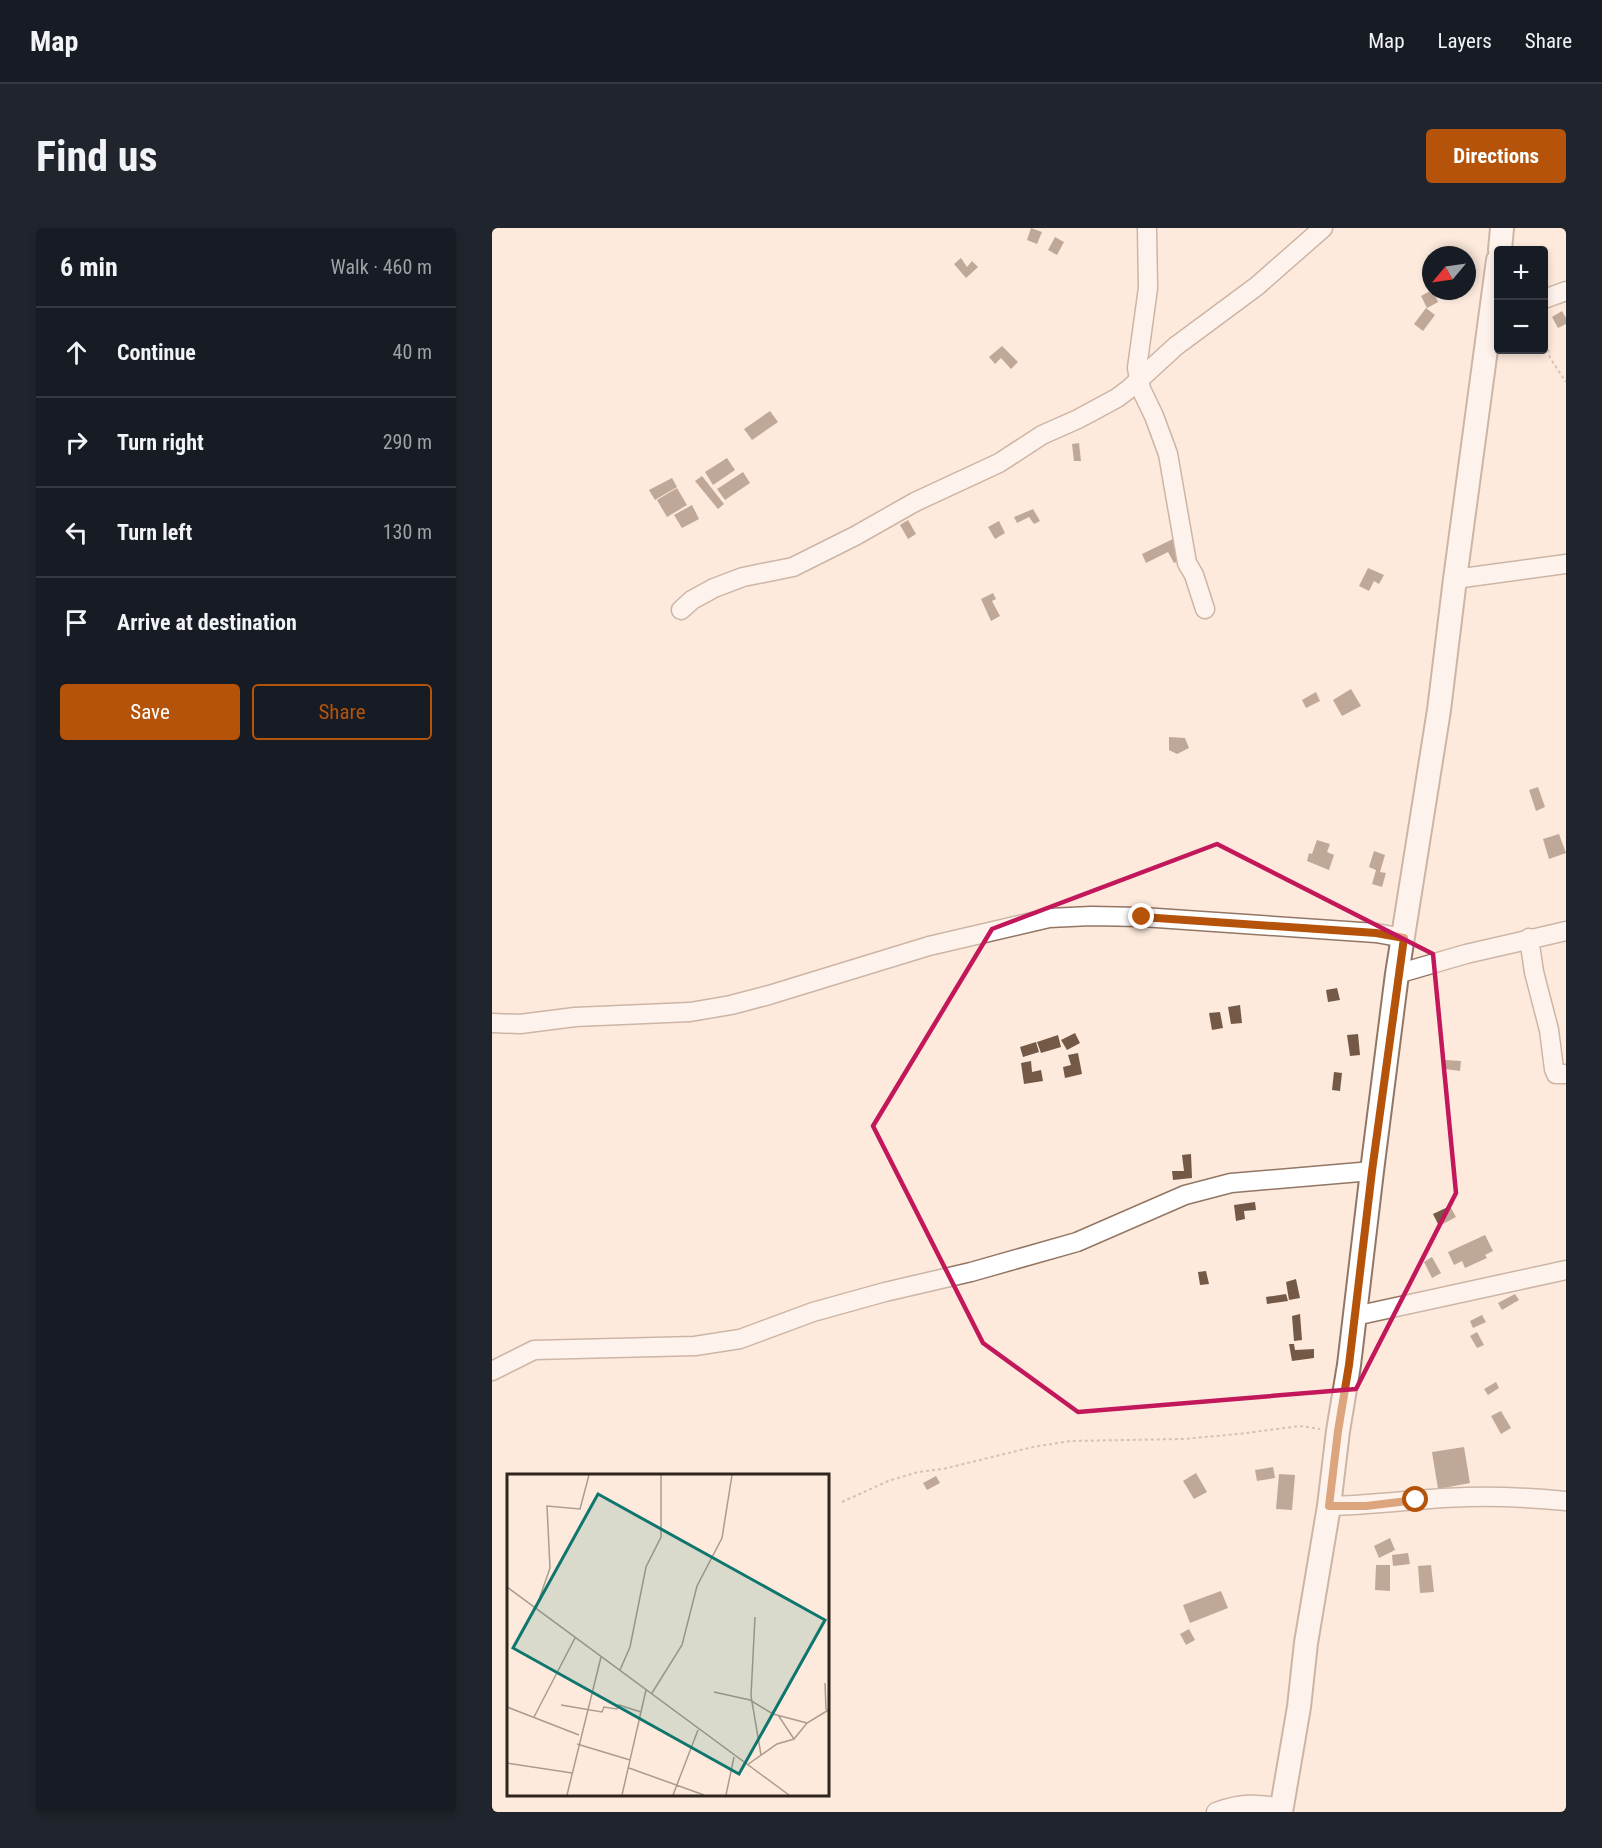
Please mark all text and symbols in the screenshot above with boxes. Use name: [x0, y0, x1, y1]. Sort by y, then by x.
text: Map: [30, 25, 78, 58]
text: Map: [1368, 29, 1405, 53]
text: Layers: [1438, 29, 1492, 53]
text: Share: [1525, 29, 1572, 53]
button: Directions: [1426, 129, 1566, 183]
text: Find us: [36, 132, 157, 181]
north arrow: [1422, 246, 1476, 300]
map controls: [1494, 246, 1548, 354]
button: +: [1494, 246, 1548, 300]
text: 6 min: [60, 252, 118, 282]
text: Walk · 460 m: [331, 255, 432, 279]
button: −: [1494, 300, 1548, 354]
icon: ahead: [60, 336, 93, 369]
text: Continue: [117, 340, 196, 365]
text: 40 m: [393, 340, 432, 364]
icon: right: [60, 426, 93, 459]
text: Turn right: [117, 430, 204, 455]
text: 290 m: [383, 430, 432, 454]
icon: left: [60, 516, 93, 549]
text: Turn left: [117, 520, 192, 545]
text: 130 m: [383, 520, 432, 544]
icon: arrive: [60, 606, 93, 639]
text: Arrive at destination: [117, 610, 297, 635]
button: Save: [60, 684, 240, 740]
button: Share: [252, 684, 432, 740]
route end: [1128, 903, 1154, 929]
inset map: [507, 1474, 830, 1797]
route start: [1402, 1486, 1428, 1512]

